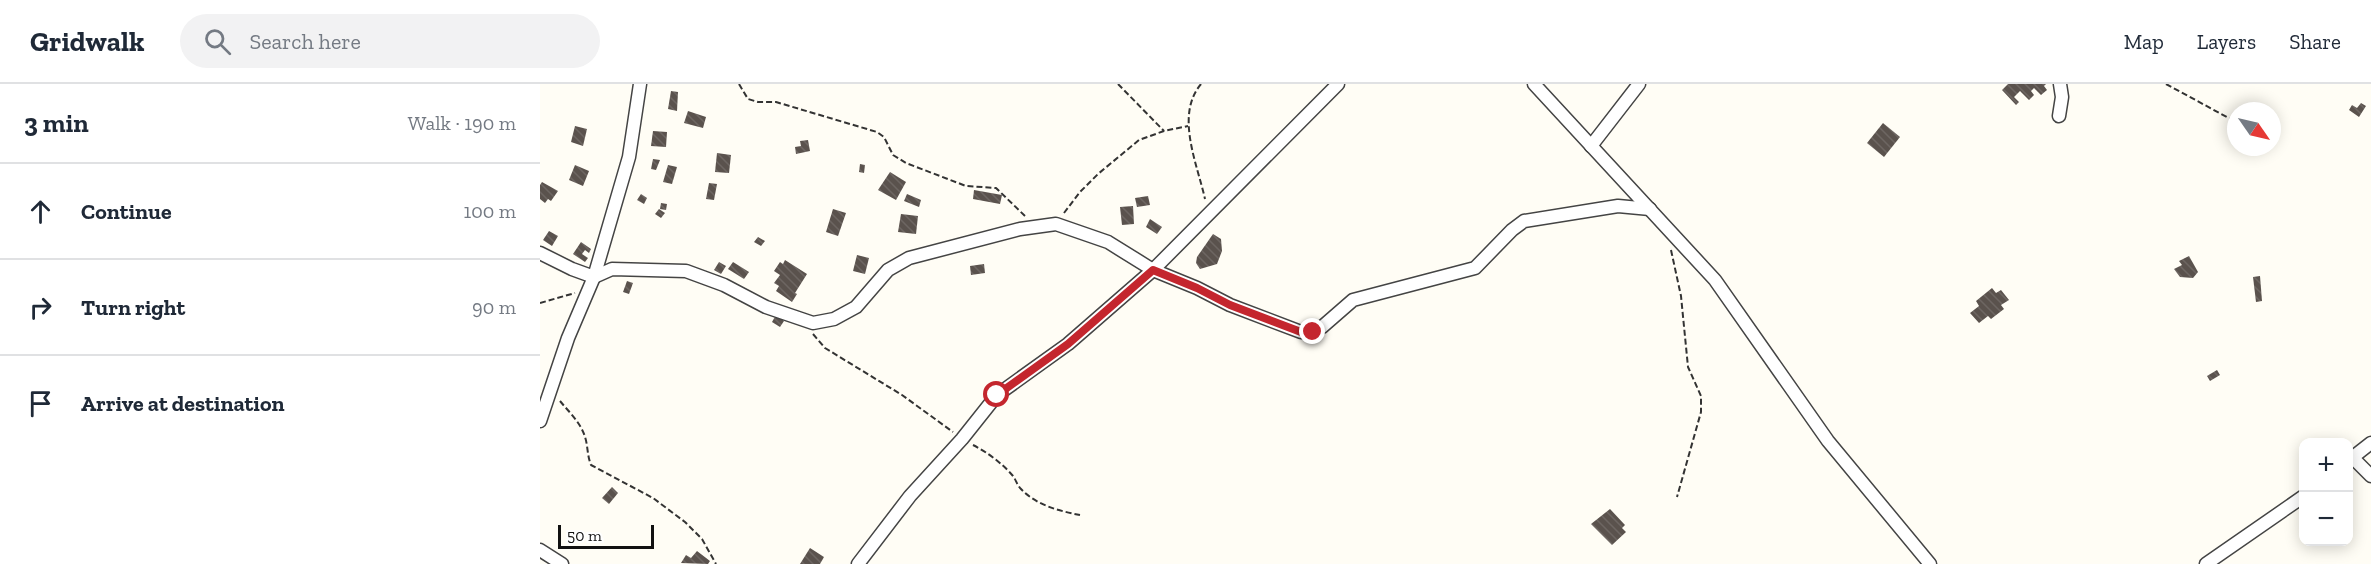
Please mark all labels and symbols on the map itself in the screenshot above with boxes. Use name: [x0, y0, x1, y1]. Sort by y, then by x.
north arrow: [2227, 102, 2281, 156]
route end: [1299, 318, 1325, 344]
route start: [983, 381, 1009, 407]
scale bar: [558, 522, 654, 550]

